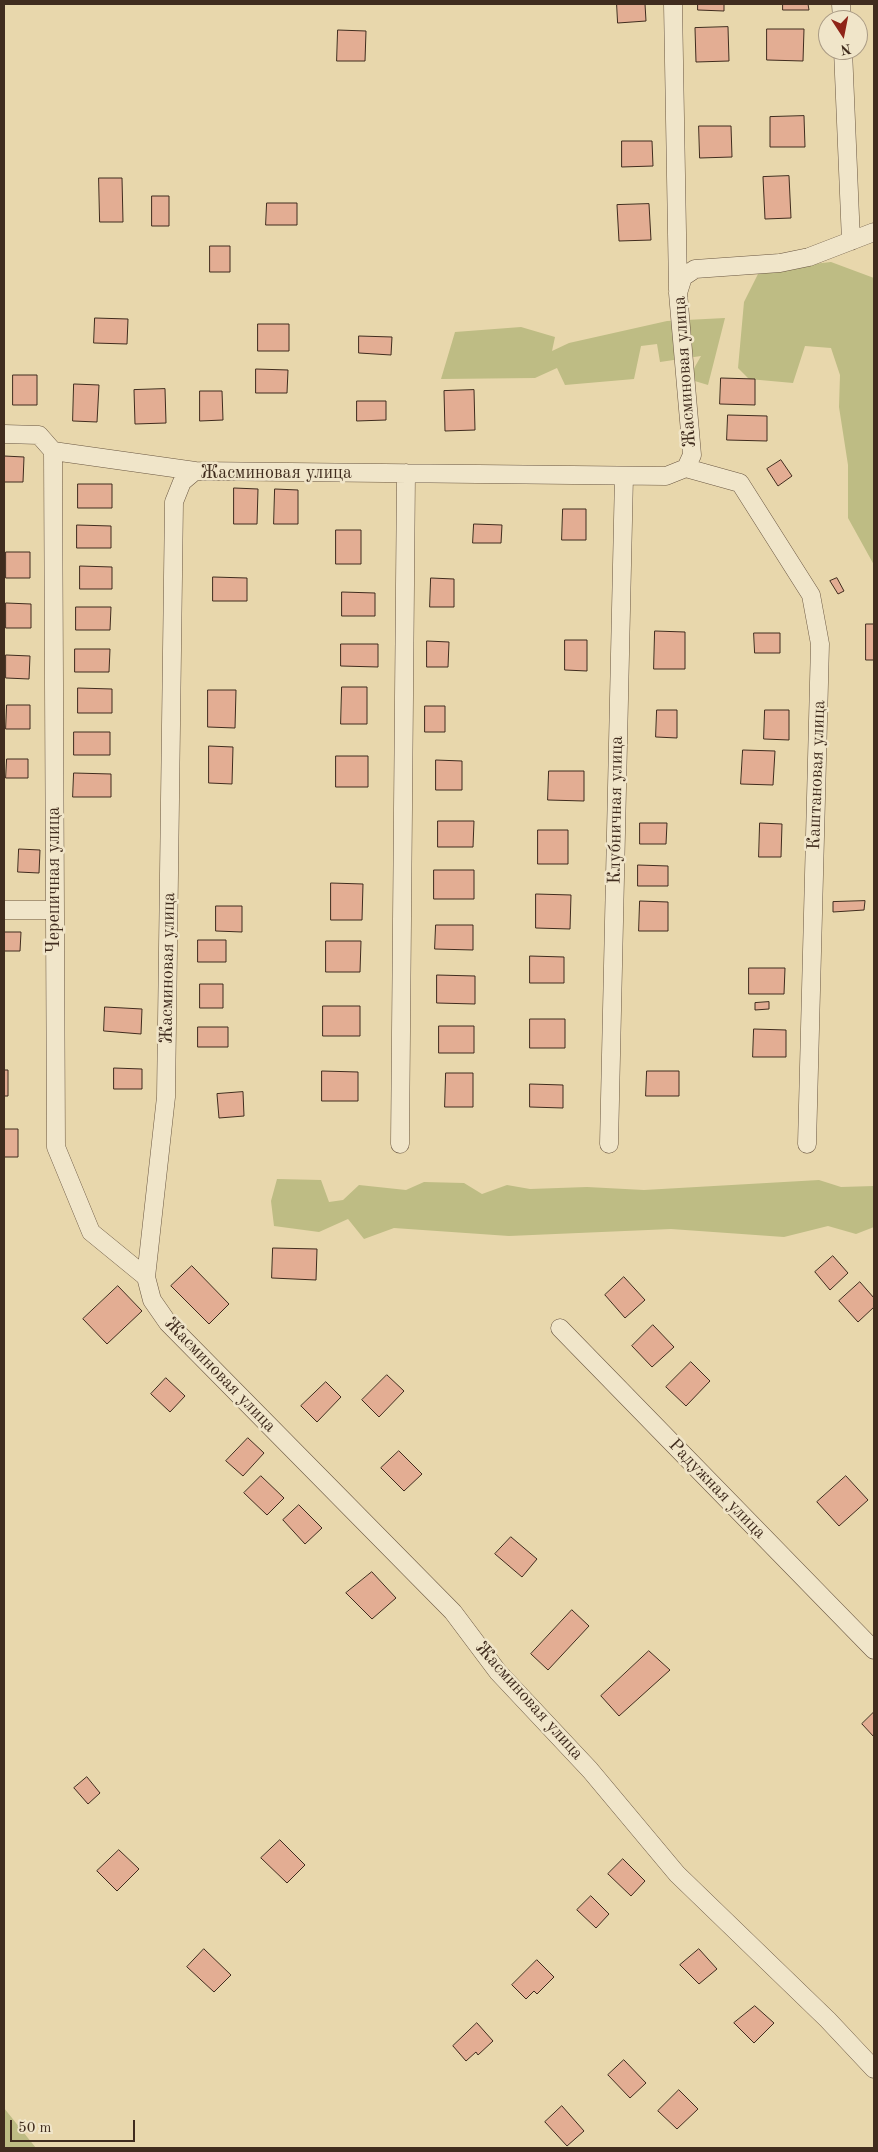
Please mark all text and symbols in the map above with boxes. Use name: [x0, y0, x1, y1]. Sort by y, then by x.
north arrow: [818, 10, 868, 60]
text: N: [839, 41, 852, 57]
street label: Жасминовая улица: [669, 296, 701, 448]
street label: Жасминовая улица: [200, 462, 352, 484]
street label: Каштановая улица: [804, 700, 830, 850]
street label: Клубничная улица: [604, 736, 628, 884]
street label: Черепичная улица: [43, 807, 65, 953]
street label: Жасминовая улица: [156, 892, 180, 1044]
street label: Жасминовая улица: [160, 1313, 280, 1437]
street label: Радужная улица: [664, 1434, 770, 1544]
street label: Жасминовая улица: [470, 1637, 588, 1765]
scale bar: [12, 2110, 138, 2142]
text: 50 m: [18, 2121, 52, 2136]

